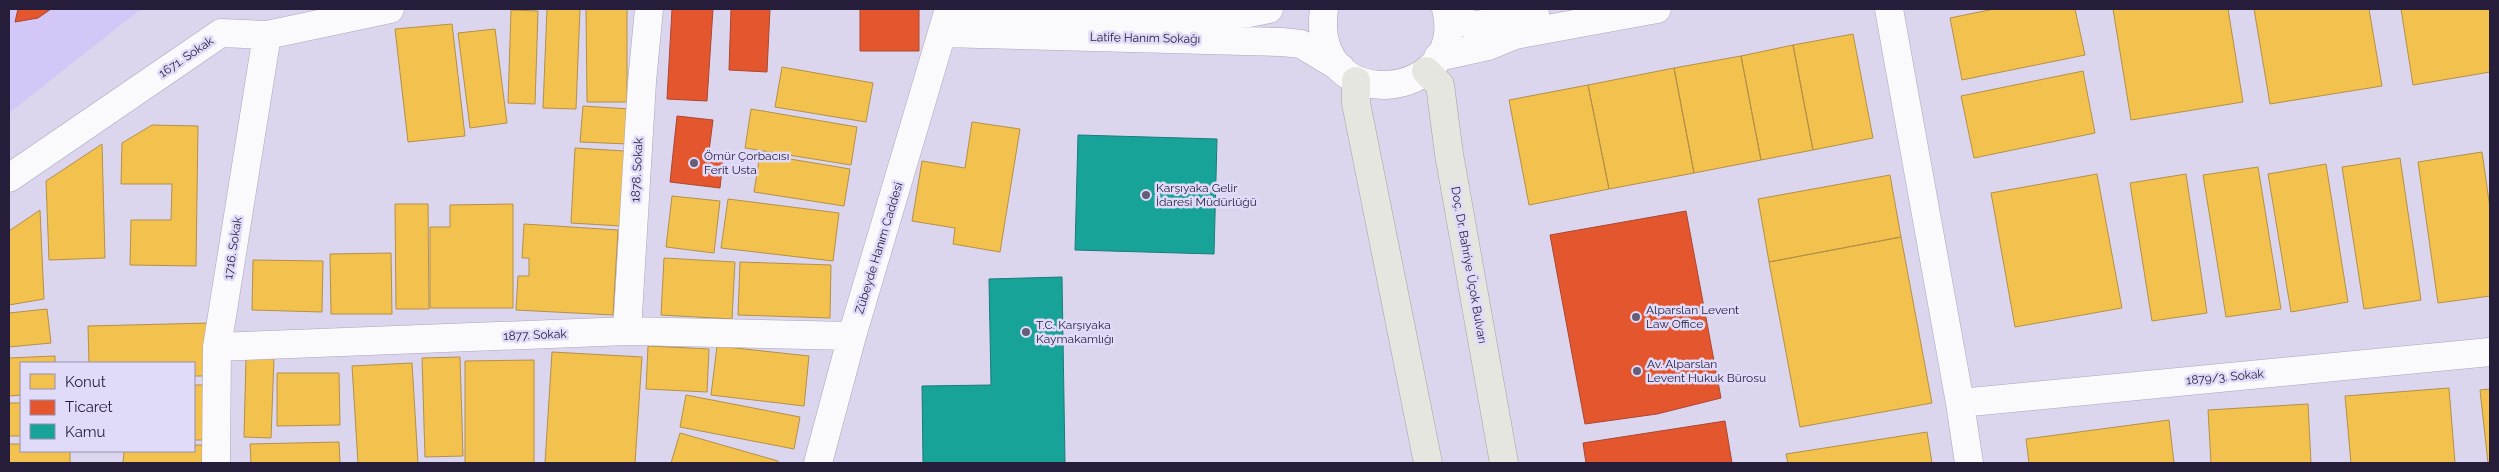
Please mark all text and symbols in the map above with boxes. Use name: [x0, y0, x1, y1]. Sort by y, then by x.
street label: Latife Hanım Sokağı: [1090, 30, 1200, 46]
street label: 1671. Sokak: [156, 33, 217, 80]
street label: 1878. Sokak: [628, 137, 646, 203]
place label: Ömür Çorbacısı Ferit Usta: [704, 149, 789, 177]
marker: Ömür Çorbacısı Ferit Usta: [688, 157, 700, 169]
street label: Zübeyde Hanım Caddesi: [852, 181, 906, 315]
place label: Karşıyaka Gelir İdaresi Müdürlüğü: [1156, 181, 1257, 209]
street label: Doç. Dr. Bahriye Üçok Bulvarı: [1448, 185, 1490, 345]
marker: Karşıyaka Gelir İdaresi Müdürlüğü: [1140, 189, 1152, 201]
street label: 1716. Sokak: [221, 215, 245, 280]
place label: Alparslan Levent Law Office: [1646, 303, 1739, 331]
marker: Alparslan Levent Law Office: [1630, 311, 1642, 323]
place label: T.C. Karşıyaka Kaymakamlığı: [1036, 318, 1114, 346]
marker: T.C. Karşıyaka Kaymakamlığı: [1020, 326, 1032, 338]
street label: 1877. Sokak: [503, 327, 568, 343]
place label: Av. Alparslan Levent Hukuk Bürosu: [1647, 357, 1766, 385]
legend: [20, 362, 195, 452]
marker: Av. Alparslan Levent Hukuk Bürosu: [1631, 365, 1643, 377]
street label: 1879/3. Sokak: [2186, 367, 2265, 387]
text: Konut: [65, 373, 106, 391]
text: Ticaret: [65, 398, 113, 416]
text: Kamu: [65, 423, 106, 441]

